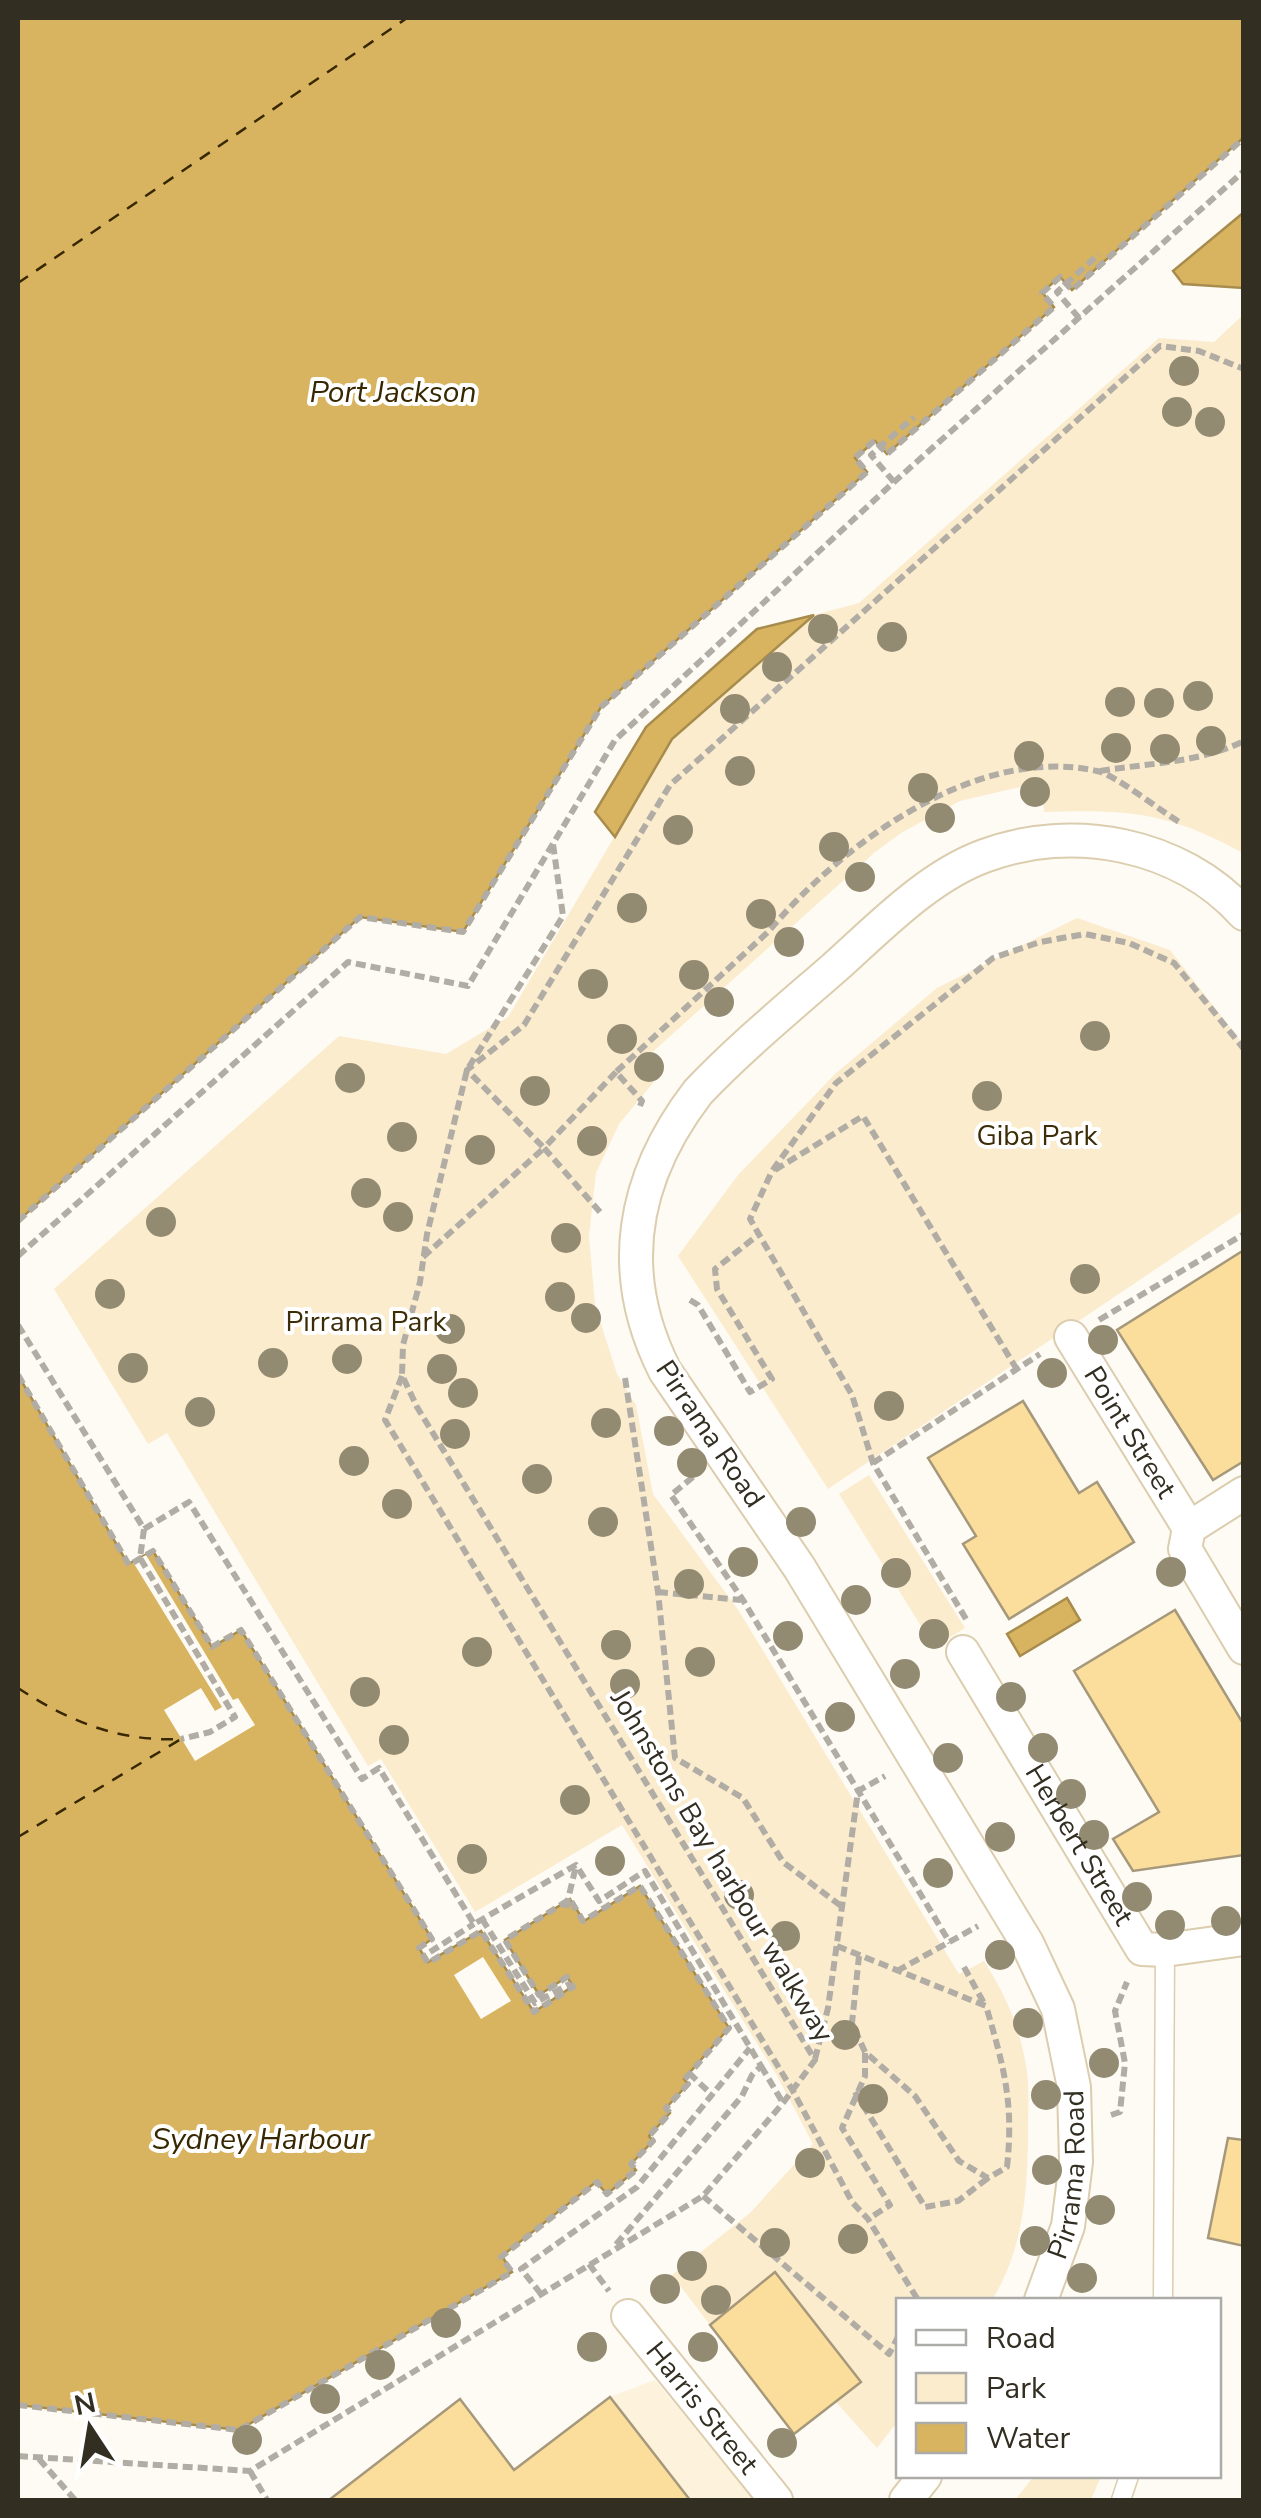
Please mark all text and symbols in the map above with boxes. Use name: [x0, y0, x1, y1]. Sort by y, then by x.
water label: Port Jackson: [309, 372, 477, 413]
park label: Giba Park: [976, 1117, 1099, 1155]
park label: Pirrama Park: [286, 1303, 447, 1341]
street label: Pirrama Road: [647, 1353, 773, 1515]
street label: Point Street: [1075, 1359, 1185, 1506]
street label: Johnstons Bay harbour walkway: [601, 1682, 843, 2050]
street label: Herbert Street: [1016, 1757, 1142, 1932]
street label: Pirrama Road: [1039, 2090, 1095, 2264]
water label: Sydney Harbour: [152, 2119, 371, 2160]
legend: [896, 2298, 1221, 2478]
text: Road: [986, 2318, 1056, 2359]
street label: Harris Street: [637, 2334, 767, 2482]
text: Park: [986, 2368, 1047, 2409]
north arrow: [40, 2378, 140, 2478]
text: N: [71, 2384, 99, 2425]
text: Water: [986, 2418, 1071, 2459]

